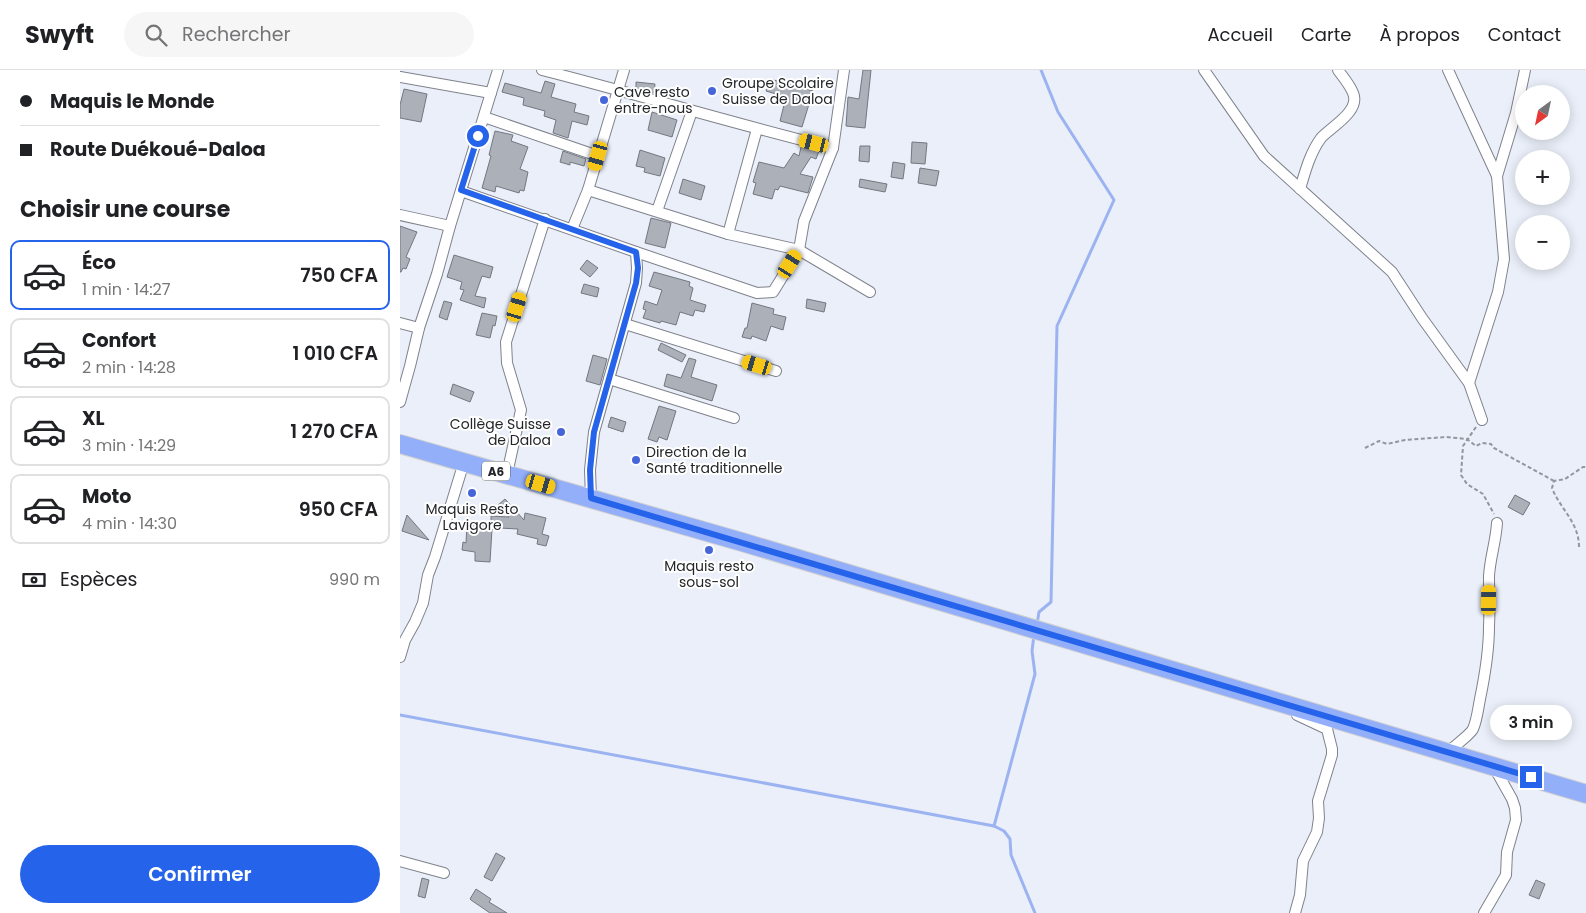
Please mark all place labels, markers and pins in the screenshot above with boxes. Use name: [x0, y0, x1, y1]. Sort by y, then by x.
place label: Groupe Scolaire Suisse de Daloa: [722, 73, 834, 109]
place label: Cave resto entre-nous: [614, 82, 693, 118]
marker: Groupe Scolaire Suisse de Daloa: [706, 85, 718, 97]
marker: Cave resto entre-nous: [598, 94, 610, 106]
place label: Collège Suisse de Daloa: [450, 414, 551, 450]
marker: Collège Suisse de Daloa: [555, 426, 567, 438]
place label: Direction de la Santé traditionnelle: [646, 442, 783, 478]
marker: Direction de la Santé traditionnelle: [630, 454, 642, 466]
marker: Maquis Resto Lavigore: [466, 487, 478, 499]
place label: Maquis Resto Lavigore: [426, 499, 519, 535]
marker: Maquis resto sous-sol: [703, 544, 715, 556]
place label: Maquis resto sous-sol: [664, 556, 754, 592]

